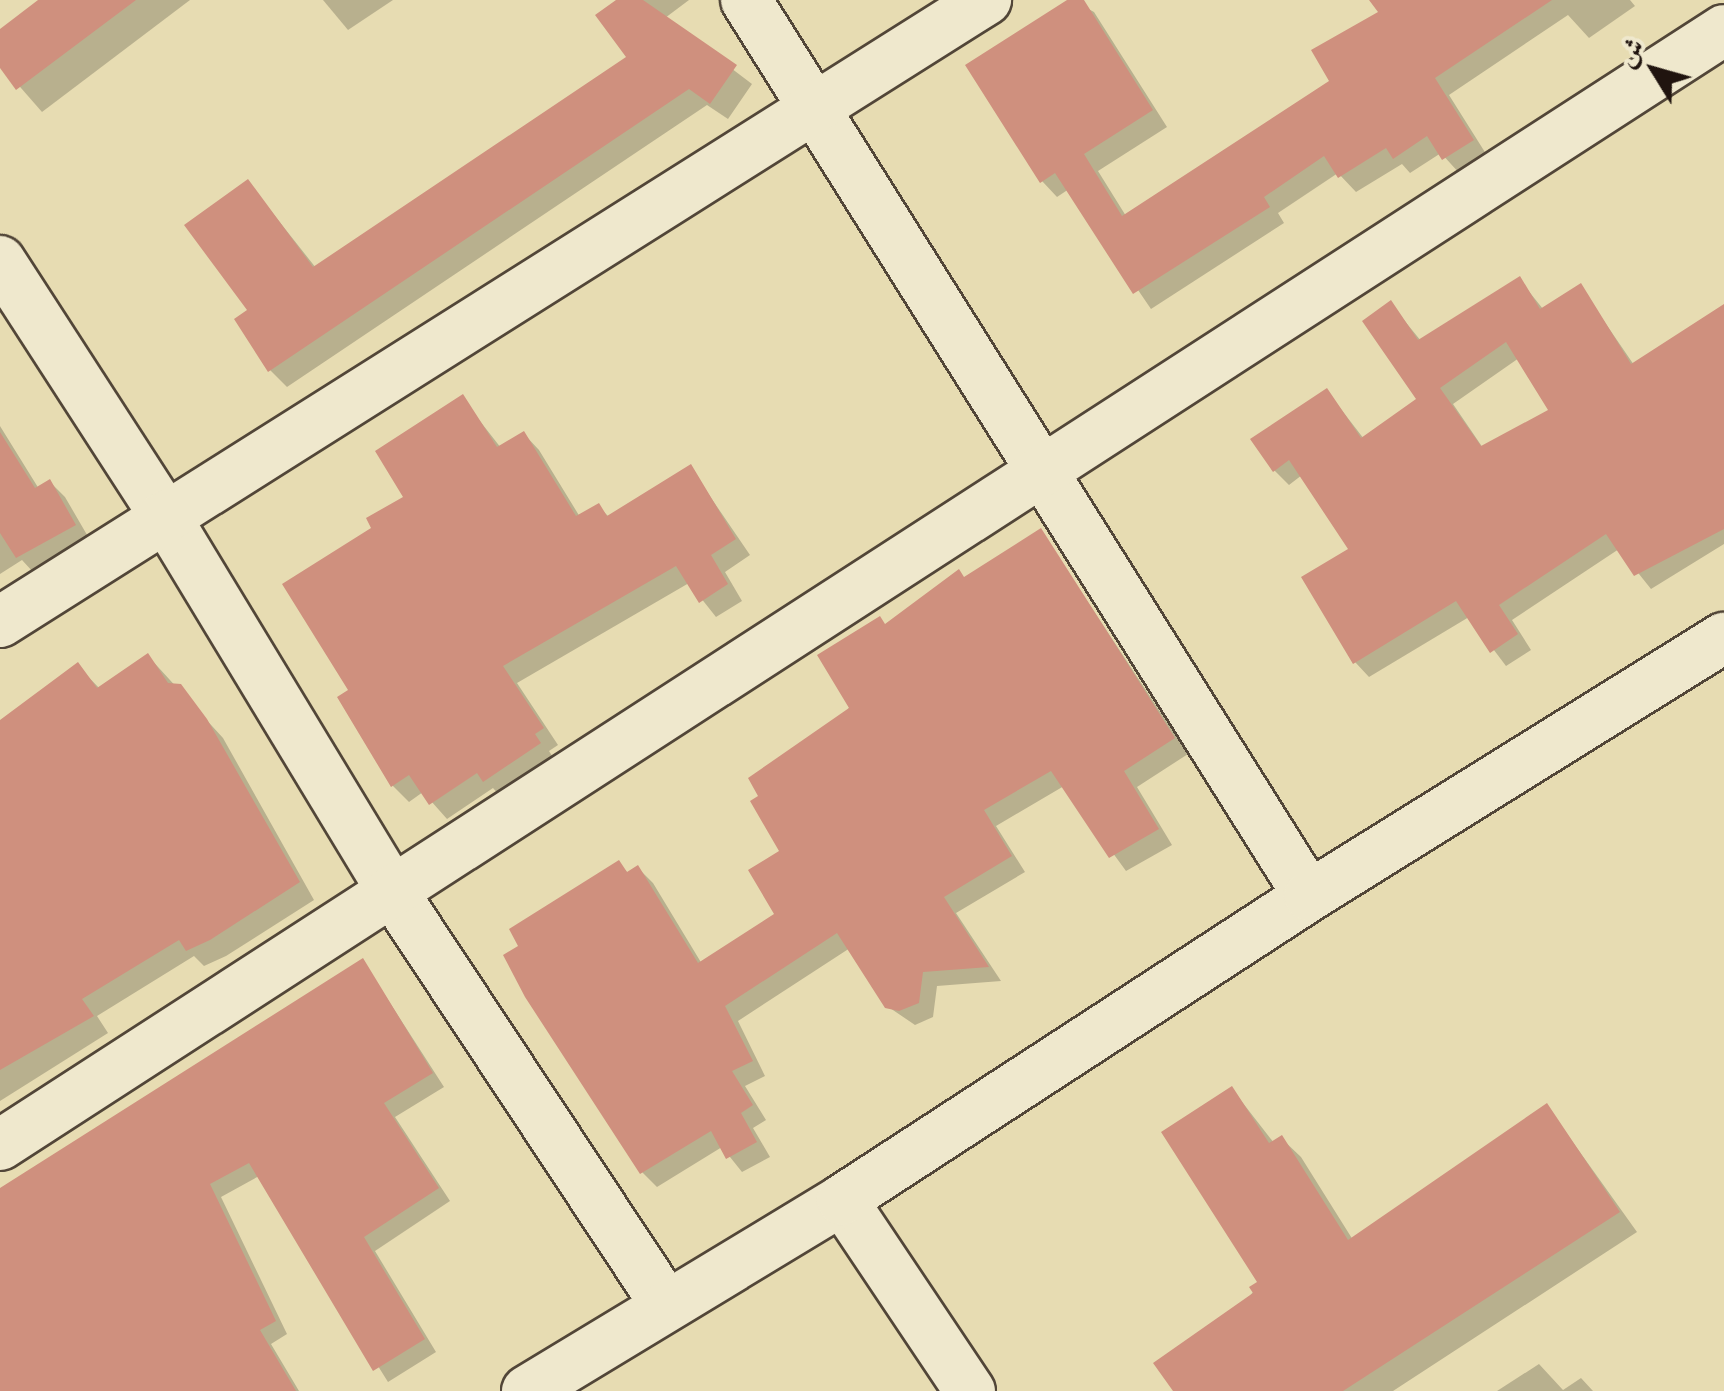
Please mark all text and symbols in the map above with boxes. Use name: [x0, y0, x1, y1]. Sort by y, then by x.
north arrow: [1604, 20, 1704, 120]
text: ش: [1605, 28, 1654, 75]

